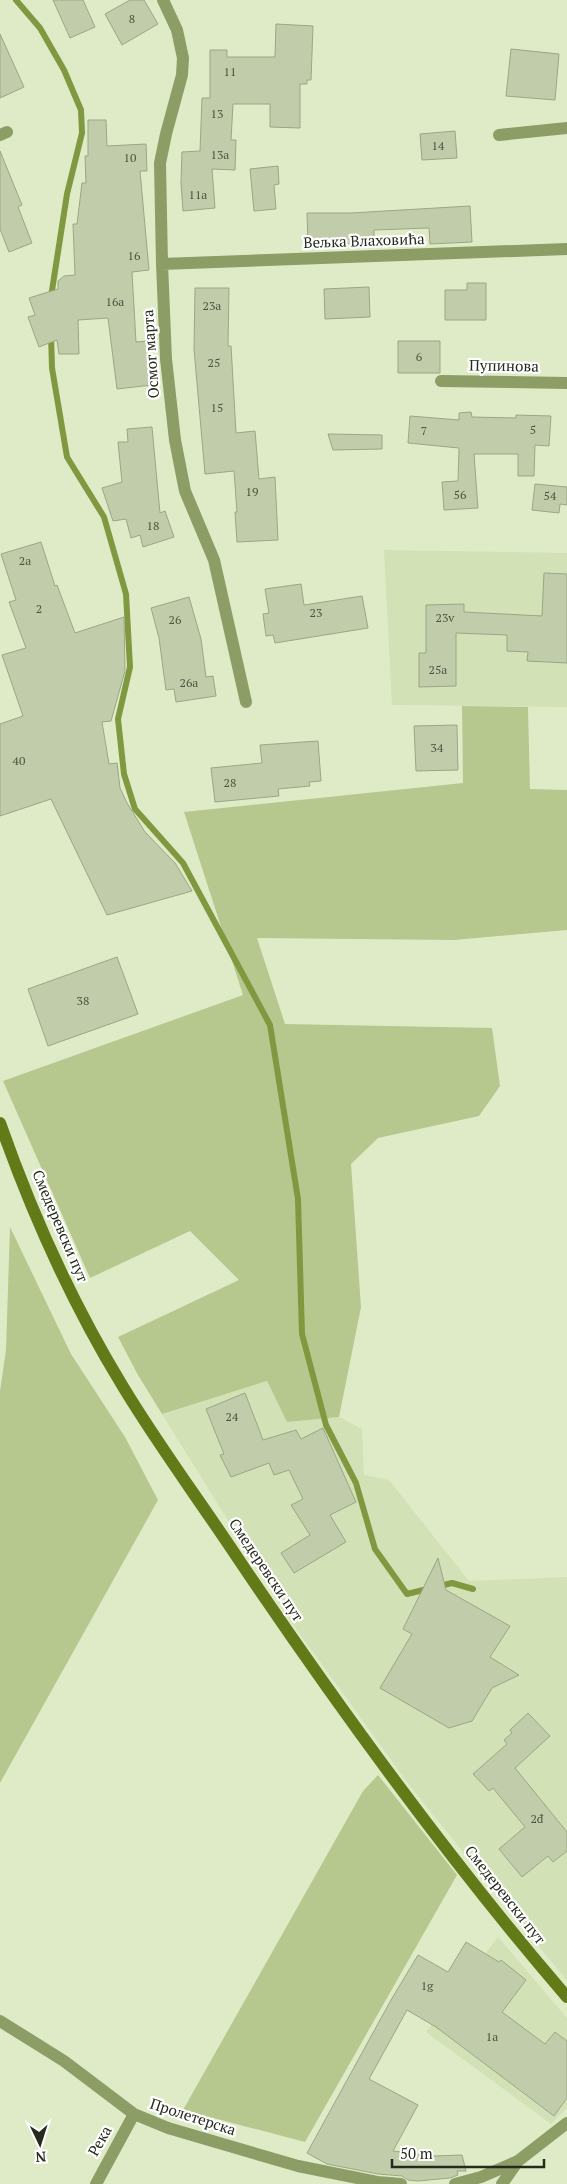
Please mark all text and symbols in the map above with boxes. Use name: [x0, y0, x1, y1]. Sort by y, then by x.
house number: 8: [129, 11, 135, 26]
house number: 11: [224, 64, 236, 79]
house number: 13: [211, 106, 223, 121]
house number: 14: [432, 138, 445, 153]
house number: 13a: [211, 147, 229, 162]
house number: 10: [124, 150, 136, 165]
house number: 11a: [189, 187, 207, 202]
street label: Вељка Влаховића: [303, 228, 425, 252]
house number: 16: [128, 248, 141, 263]
house number: 16a: [106, 294, 124, 309]
house number: 23a: [203, 298, 221, 313]
street label: Осмог марта: [137, 309, 163, 399]
house number: 6: [416, 349, 423, 364]
street label: Пупинова: [469, 354, 539, 376]
house number: 25: [208, 355, 220, 370]
house number: 15: [211, 400, 223, 415]
house number: 5: [530, 422, 536, 437]
house number: 7: [421, 423, 427, 438]
house number: 19: [246, 484, 258, 499]
house number: 56: [454, 487, 467, 502]
house number: 54: [544, 488, 557, 503]
house number: 18: [147, 518, 159, 533]
house number: 2a: [19, 553, 31, 568]
house number: 2: [36, 601, 42, 616]
house number: 23: [310, 605, 322, 620]
house number: 23v: [436, 610, 455, 625]
house number: 26: [169, 612, 182, 627]
house number: 25a: [429, 662, 447, 677]
house number: 26a: [180, 675, 198, 690]
house number: 34: [431, 740, 444, 755]
house number: 40: [13, 753, 25, 768]
house number: 28: [224, 775, 236, 790]
house number: 38: [77, 993, 89, 1008]
street label: Смедеревски пут: [28, 1166, 94, 1285]
house number: 24: [226, 1409, 239, 1424]
street label: Смедеревски пут: [225, 1514, 309, 1625]
house number: 2đ: [530, 1811, 544, 1826]
street label: Смедеревски пут: [461, 1841, 551, 1948]
house number: 1g: [421, 1978, 434, 1993]
house number: 1a: [486, 2029, 498, 2044]
street label: Пролетерска: [148, 2093, 239, 2139]
north arrow: [15, 2119, 65, 2169]
street label: Река: [83, 2121, 116, 2159]
scale bar: [392, 2136, 544, 2168]
text: 50 m: [400, 2143, 433, 2163]
text: N: [35, 2148, 47, 2167]

